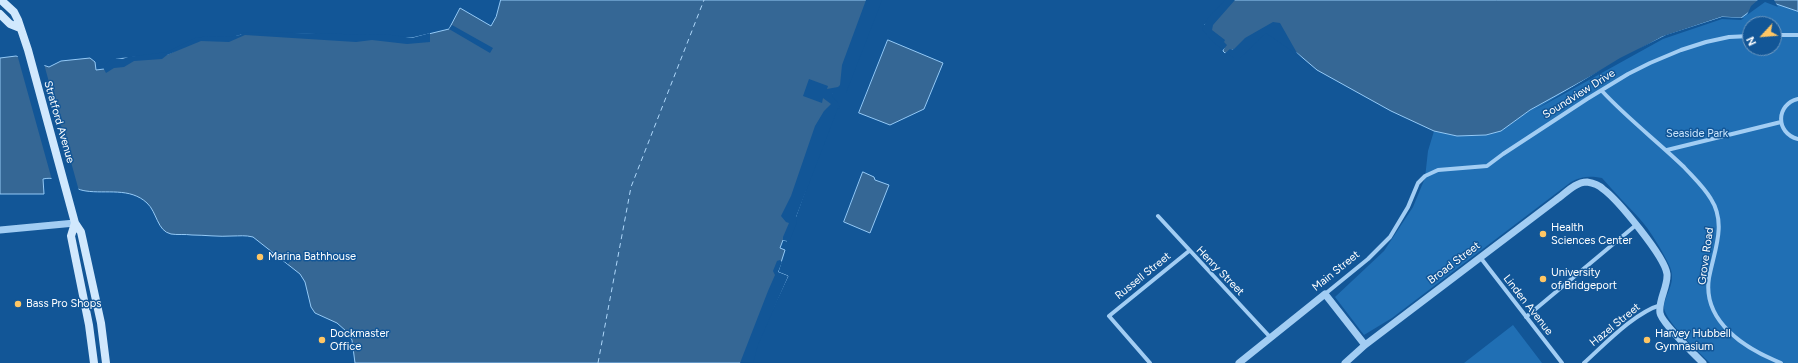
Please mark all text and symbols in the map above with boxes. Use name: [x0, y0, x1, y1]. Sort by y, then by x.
north arrow: [1742, 16, 1782, 56]
text: N: [1744, 34, 1759, 48]
street label: Soundview Drive: [1540, 66, 1618, 122]
street label: Stratford Avenue: [41, 79, 77, 165]
park label: Seaside Park: [1666, 127, 1728, 141]
place label: Health Sciences Center: [1551, 221, 1632, 247]
street label: Grove Road: [1695, 226, 1717, 286]
marker: Health Sciences Center: [1538, 229, 1548, 239]
street label: Broad Street: [1425, 239, 1483, 287]
street label: Henry Street: [1193, 244, 1247, 298]
street label: Main Street: [1310, 248, 1362, 294]
place label: Marina Bathhouse: [268, 250, 356, 264]
street label: Russell Street: [1113, 250, 1173, 302]
marker: Marina Bathhouse: [255, 252, 265, 262]
place label: University of Bridgeport: [1551, 266, 1617, 292]
street label: Linden Avenue: [1500, 272, 1556, 338]
marker: University of Bridgeport: [1538, 274, 1548, 284]
place label: Bass Pro Shops: [26, 297, 101, 311]
marker: Bass Pro Shops: [13, 299, 23, 309]
street label: Hazel Street: [1587, 301, 1643, 349]
place label: Dockmaster Office: [330, 327, 389, 353]
place label: Harvey Hubbell Gymnasium: [1655, 327, 1731, 353]
marker: Dockmaster Office: [317, 335, 327, 345]
marker: Harvey Hubbell Gymnasium: [1642, 335, 1652, 345]

